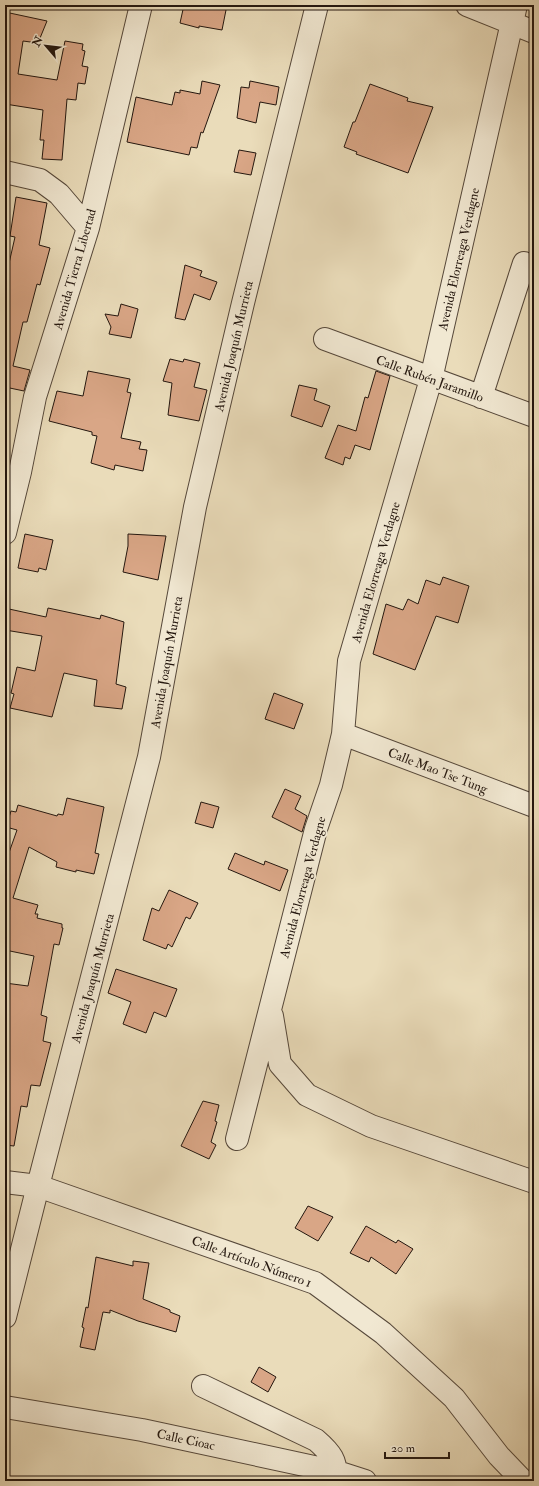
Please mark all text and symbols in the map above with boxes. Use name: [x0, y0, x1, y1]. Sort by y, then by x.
north arrow: [26, 26, 66, 66]
text: N: [29, 33, 46, 50]
street label: Avenida Elorreaga Verdagne: [435, 186, 483, 333]
street label: Avenida Tierra Libertad: [50, 206, 100, 333]
street label: Avenida Joaquín Murrieta: [211, 279, 257, 414]
street label: Calle Rubén Jaramillo: [374, 352, 486, 406]
street label: Avenida Elorreaga Verdagne: [348, 499, 404, 646]
street label: Avenida Joaquín Murrieta: [147, 594, 187, 730]
street label: Calle Mao Tse Tung: [386, 745, 490, 798]
street label: Avenida Elorreaga Verdagne: [276, 814, 330, 961]
street label: Avenida Joaquín Murrieta: [68, 911, 118, 1046]
street label: Calle Artículo Número 1: [189, 1233, 314, 1291]
street label: Calle Cioac: [155, 1426, 216, 1454]
scale bar: [385, 1434, 449, 1460]
text: 20 m: [391, 1441, 416, 1456]

